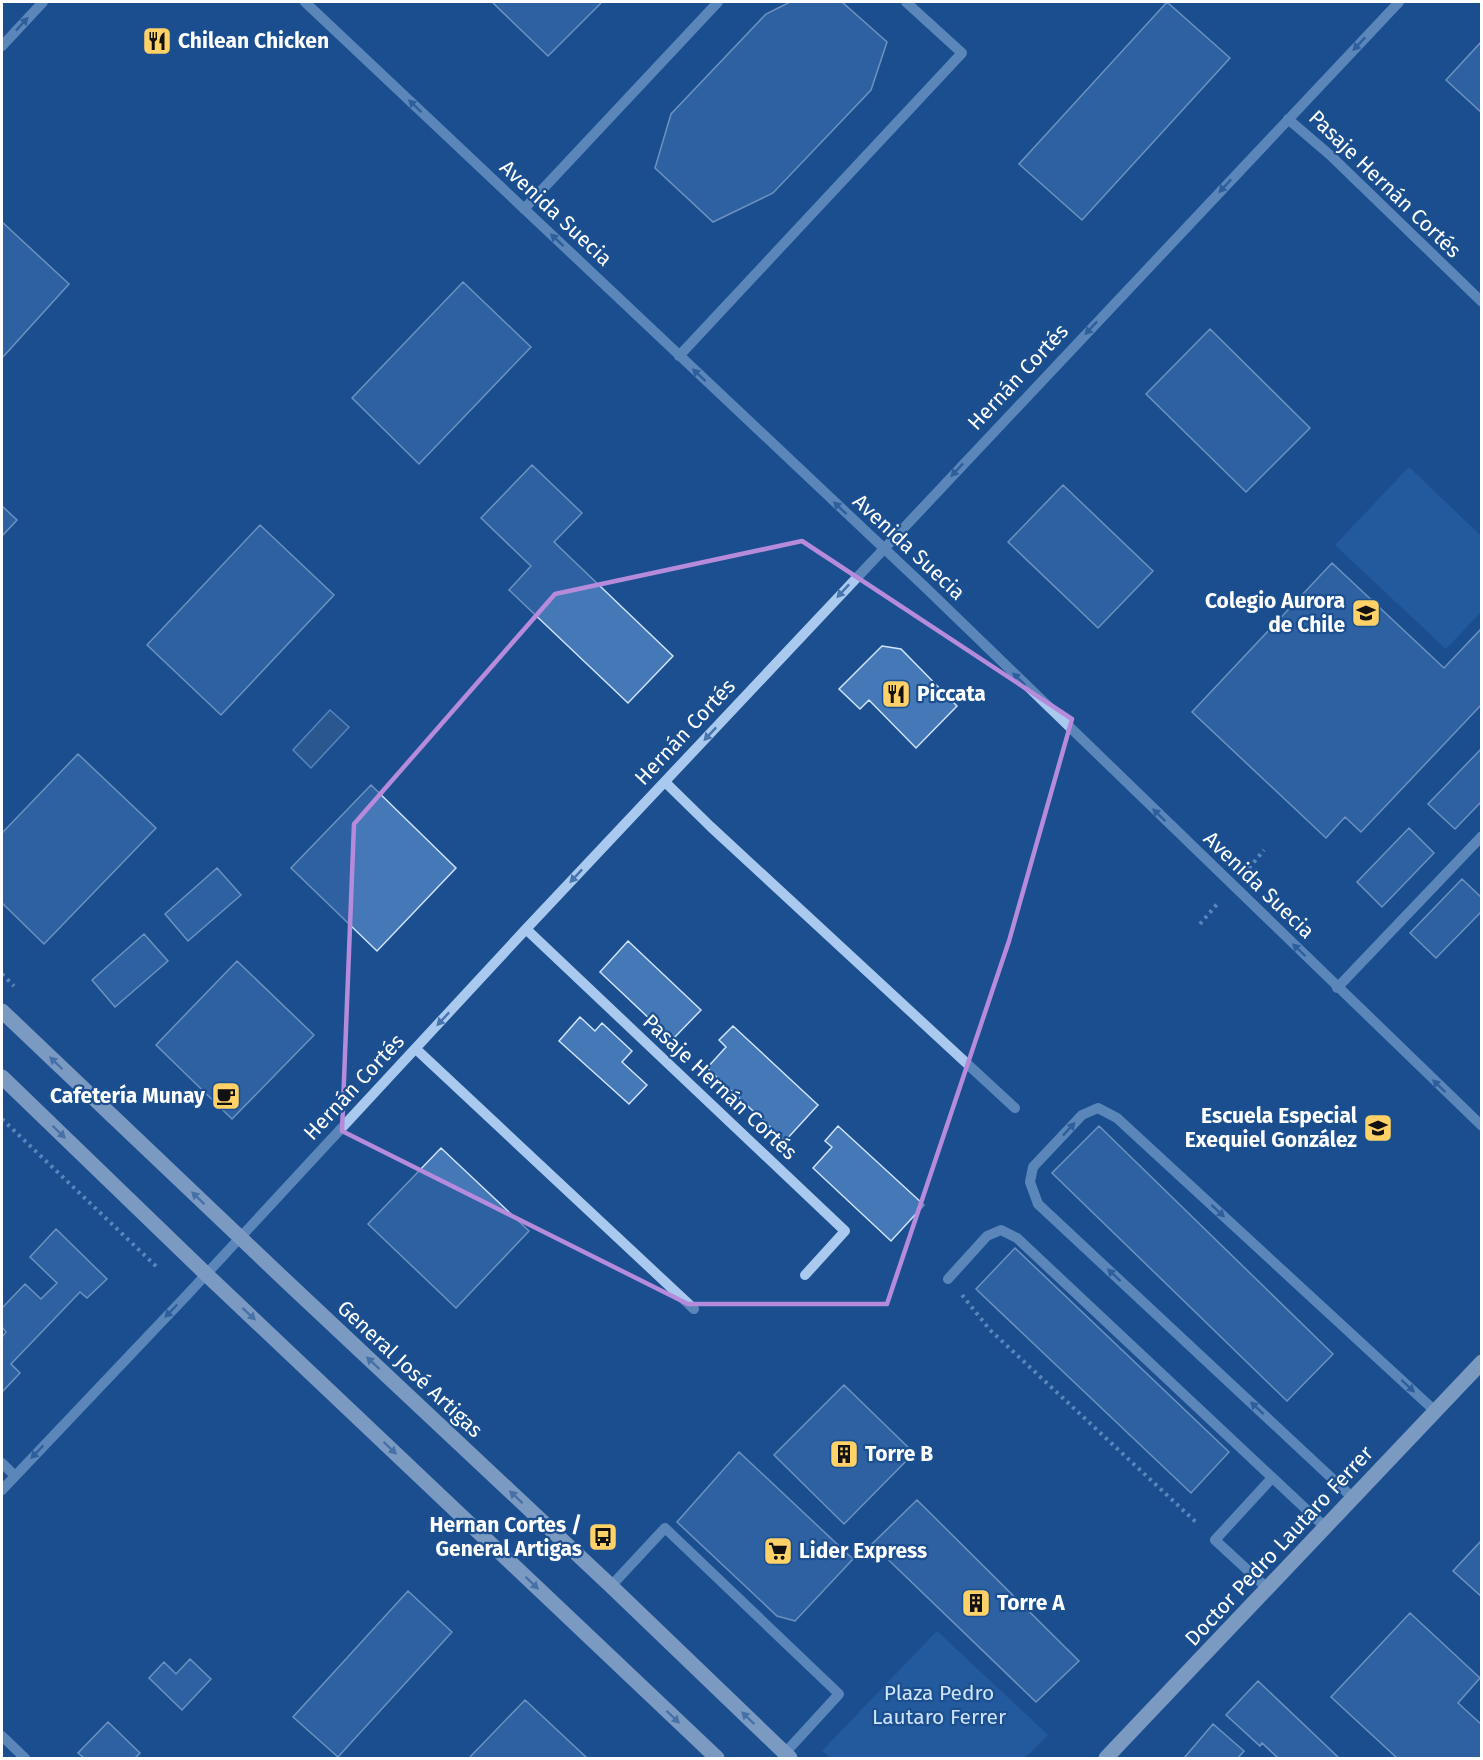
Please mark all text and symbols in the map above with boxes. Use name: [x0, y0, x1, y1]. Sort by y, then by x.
one-way arrow: [15, 17, 29, 31]
restaurant icon: Chilean Chicken: [141, 25, 173, 57]
place label: Chilean Chicken: [178, 28, 329, 54]
one-way arrow: [1353, 36, 1366, 51]
one-way arrow: [408, 99, 423, 113]
street label: Pasaje Hernán Cortés: [1303, 105, 1467, 264]
street label: Avenida Suecia: [494, 154, 618, 272]
one-way arrow: [1219, 178, 1232, 193]
one-way arrow: [550, 234, 564, 248]
street label: Hernán Cortés: [962, 318, 1074, 435]
one-way arrow: [1084, 320, 1098, 335]
one-way arrow: [692, 368, 706, 382]
one-way arrow: [951, 462, 965, 476]
street label: Avenida Suecia: [847, 488, 971, 606]
one-way arrow: [834, 502, 848, 516]
one-way arrow: [836, 584, 850, 599]
place label: Colegio Aurora de Chile: [1205, 588, 1345, 638]
school or university icon: Colegio Aurora de Chile: [1350, 597, 1382, 629]
one-way arrow: [1012, 672, 1026, 686]
street label: Hernán Cortés: [629, 673, 741, 790]
restaurant icon: Piccata: [880, 678, 912, 710]
place label: Piccata: [917, 681, 986, 707]
one-way arrow: [703, 727, 717, 741]
one-way arrow: [1152, 808, 1166, 822]
street label: Avenida Suecia: [1198, 826, 1320, 944]
one-way arrow: [570, 868, 583, 883]
one-way arrow: [1292, 944, 1306, 958]
street label: Pasaje Hernán Cortés: [637, 1009, 803, 1165]
one-way arrow: [437, 1012, 451, 1026]
street label: Hernán Cortés: [298, 1028, 410, 1145]
one-way arrow: [49, 1056, 64, 1070]
one-way arrow: [1433, 1079, 1447, 1093]
cafe icon: Cafetería Munay: [210, 1080, 242, 1112]
place label: Cafetería Munay: [50, 1083, 205, 1109]
place label: Escuela Especial Exequiel González: [1185, 1103, 1358, 1153]
school or university icon: Escuela Especial Exequiel González: [1362, 1112, 1394, 1144]
one-way arrow: [1061, 1123, 1075, 1137]
one-way arrow: [51, 1125, 66, 1139]
one-way arrow: [191, 1191, 205, 1205]
one-way arrow: [1210, 1204, 1225, 1218]
one-way arrow: [1107, 1268, 1122, 1282]
street label: General José Artigas: [332, 1295, 488, 1443]
one-way arrow: [165, 1304, 179, 1318]
one-way arrow: [241, 1307, 256, 1320]
one-way arrow: [366, 1356, 381, 1370]
one-way arrow: [1401, 1378, 1415, 1392]
one-way arrow: [1250, 1402, 1265, 1415]
building icon: Torre B: [828, 1438, 860, 1470]
one-way arrow: [383, 1441, 398, 1455]
place label: Torre B: [865, 1441, 933, 1467]
street label: Doctor Pedro Lautaro Ferrer: [1179, 1441, 1379, 1651]
one-way arrow: [30, 1445, 44, 1460]
one-way arrow: [509, 1490, 523, 1504]
place label: Hernan Cortes / General Artigas: [430, 1512, 582, 1562]
bus stop icon: Hernan Cortes / General Artigas: [587, 1521, 619, 1553]
supermarket icon: Lider Express: [762, 1535, 794, 1567]
place label: Lider Express: [799, 1538, 927, 1564]
one-way arrow: [524, 1575, 538, 1589]
building icon: Torre A: [960, 1587, 992, 1619]
place label: Torre A: [997, 1590, 1065, 1616]
park label: Plaza Pedro Lautaro Ferrer: [872, 1680, 1006, 1730]
one-way arrow: [666, 1710, 681, 1724]
one-way arrow: [741, 1711, 756, 1725]

